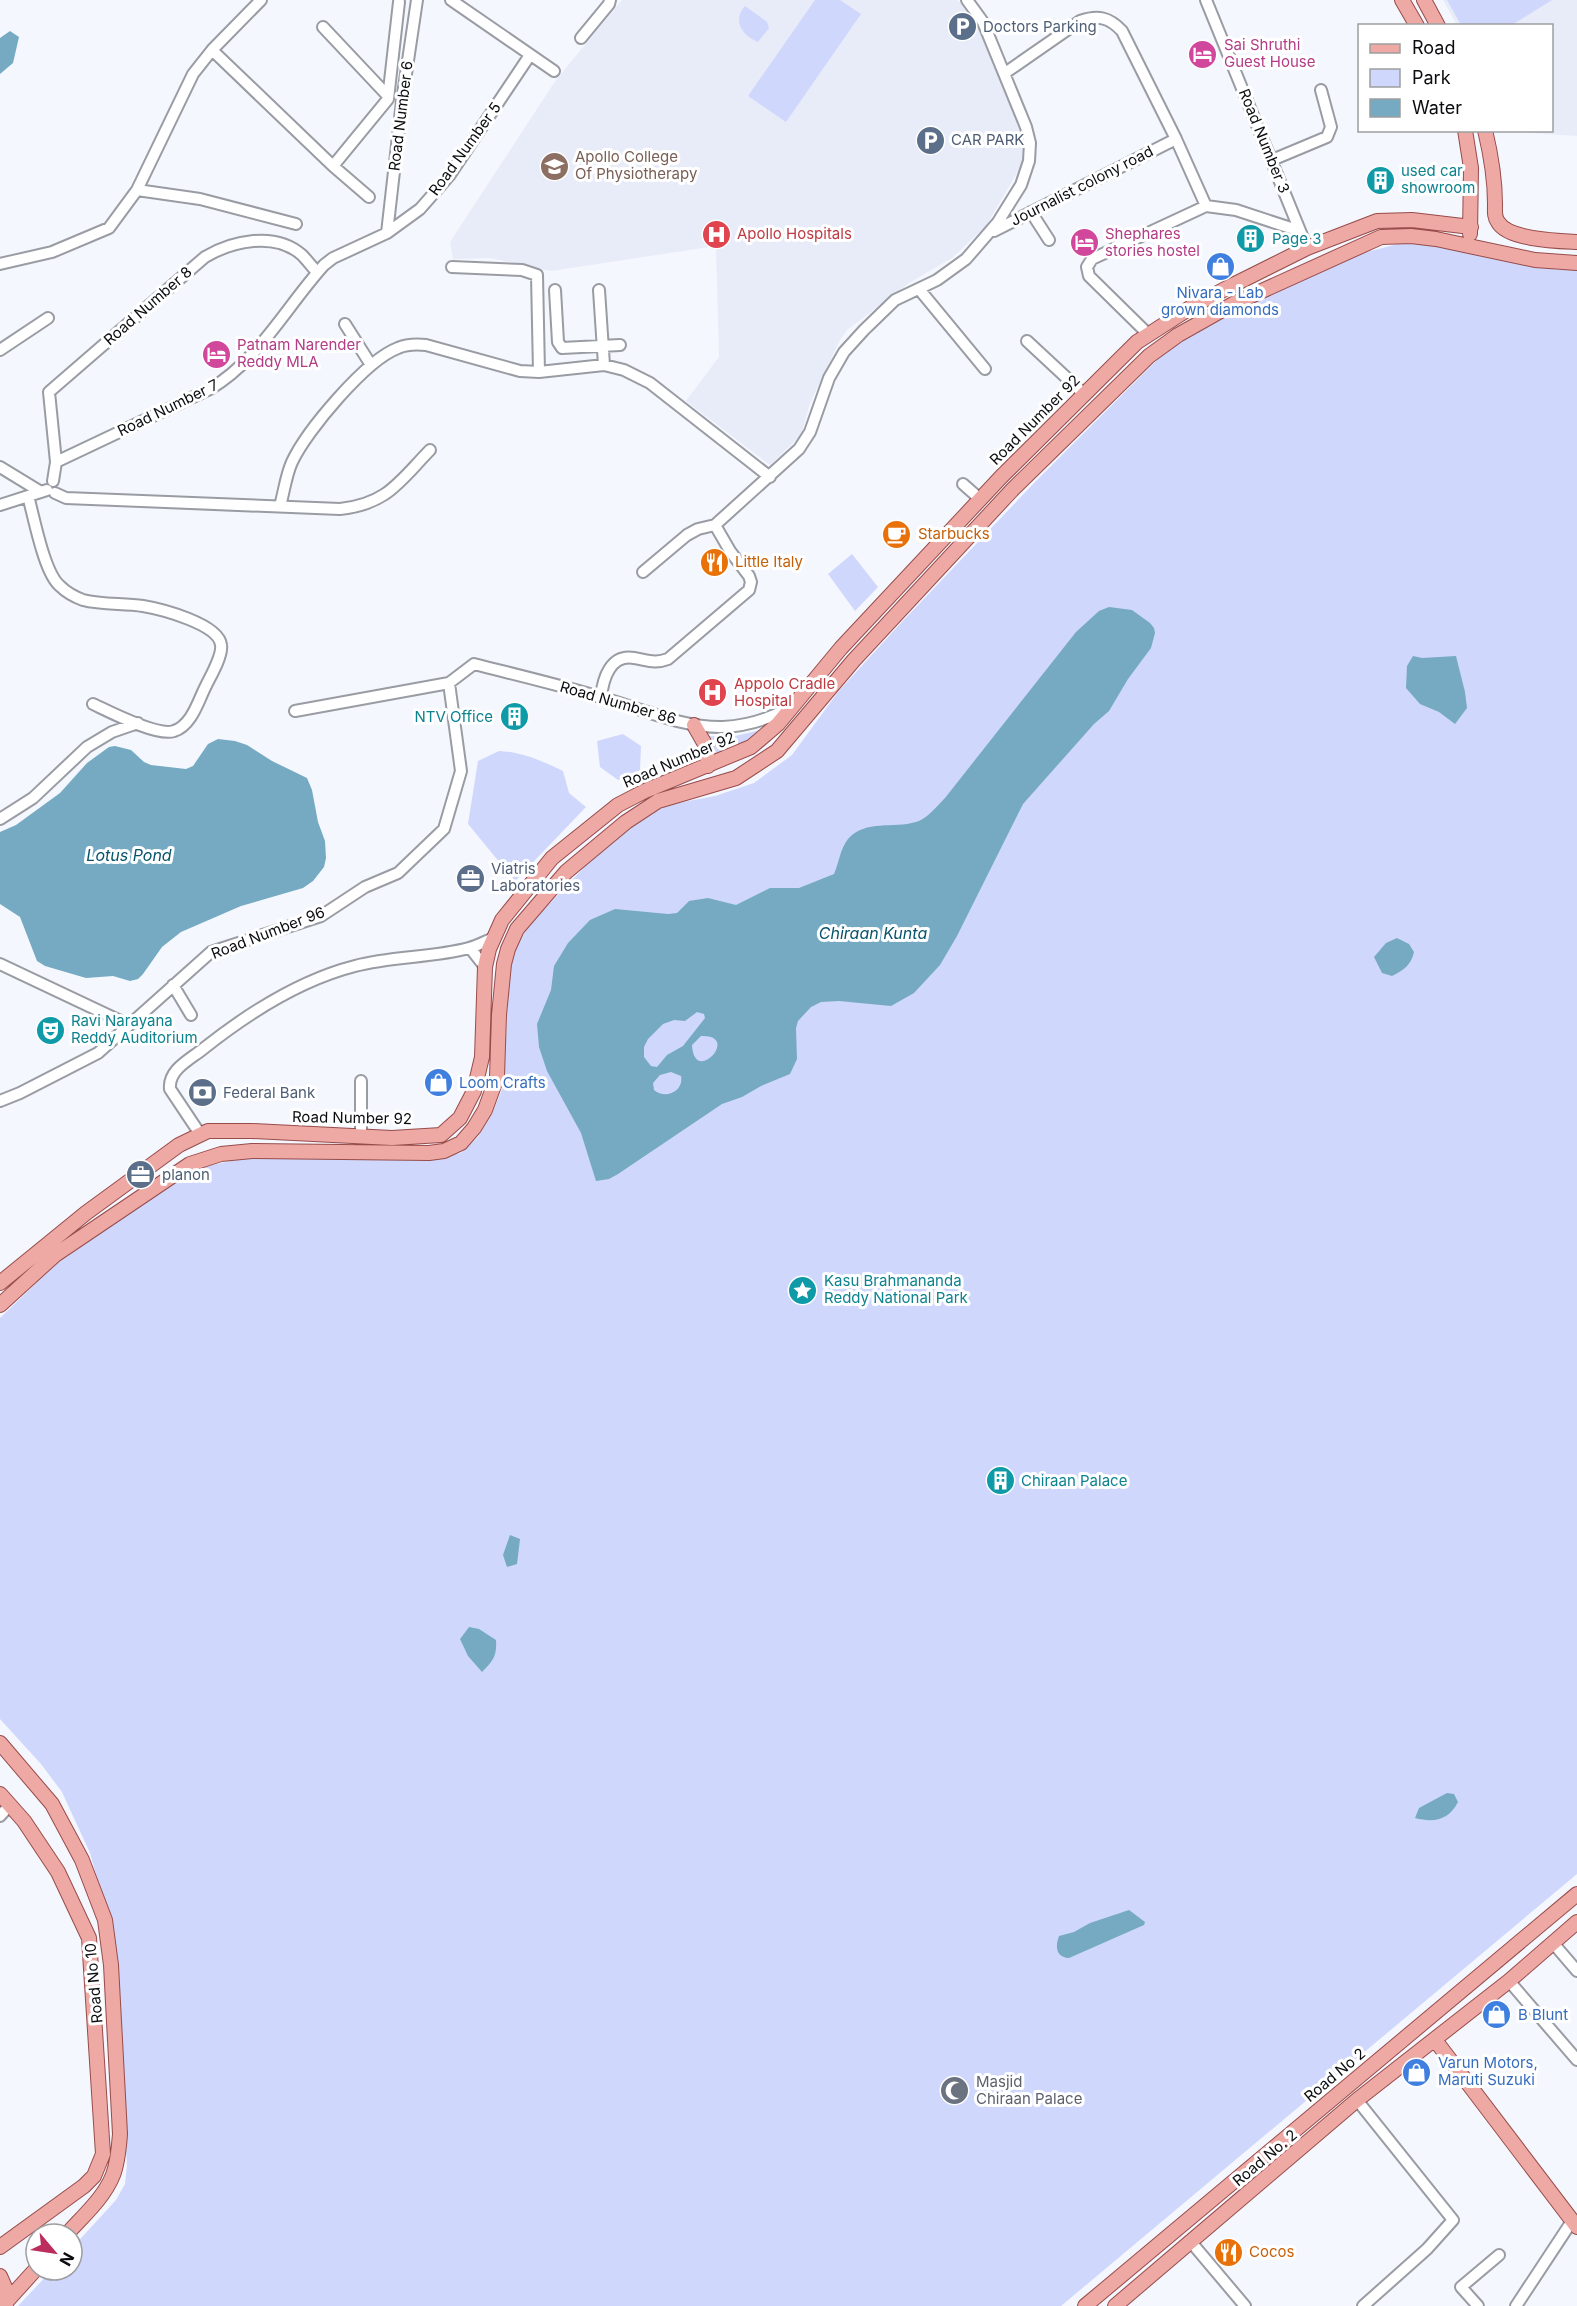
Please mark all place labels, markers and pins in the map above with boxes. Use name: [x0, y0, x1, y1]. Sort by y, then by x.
parking icon: Doctors Parking: [946, 11, 978, 43]
place label: Doctors Parking: [983, 17, 1097, 36]
place label: Sai Shruthi Guest House: [1224, 35, 1316, 71]
hotel icon: Sai Shruthi Guest House: [1187, 38, 1219, 70]
parking icon: CAR PARK: [914, 124, 946, 156]
place label: CAR PARK: [951, 130, 1024, 149]
place label: Apollo College Of Physiotherapy: [575, 147, 698, 183]
school or university icon: Apollo College Of Physiotherapy: [538, 150, 570, 182]
place label: used car showroom: [1401, 161, 1475, 197]
building icon: used car showroom: [1364, 164, 1396, 196]
hospital icon: Apollo Hospitals: [700, 218, 732, 250]
building icon: Page 3: [1235, 223, 1267, 255]
place label: Apollo Hospitals: [737, 224, 852, 243]
place label: Shephares stories hostel: [1105, 224, 1200, 260]
hotel icon: Shephares stories hostel: [1068, 227, 1100, 259]
place label: Page 3: [1272, 229, 1321, 248]
shop icon: Nivara - Lab grown diamonds: [1204, 250, 1236, 282]
place label: Nivara - Lab grown diamonds: [1161, 283, 1279, 319]
place label: Patnam Narender Reddy MLA: [237, 335, 361, 371]
hotel icon: Patnam Narender Reddy MLA: [200, 338, 232, 370]
cafe icon: Starbucks: [881, 518, 913, 550]
place label: Starbucks: [918, 524, 990, 543]
restaurant icon: Little Italy: [698, 546, 730, 578]
place label: Little Italy: [735, 552, 804, 571]
place label: Appolo Cradle Hospital: [734, 674, 835, 710]
hospital icon: Appolo Cradle Hospital: [697, 677, 729, 709]
building icon: NTV Office: [498, 701, 530, 733]
place label: NTV Office: [415, 707, 493, 726]
place label: Viatris Laboratories: [491, 859, 580, 895]
office icon: Viatris Laboratories: [454, 862, 486, 894]
place label: Ravi Narayana Reddy Auditorium: [71, 1011, 198, 1047]
theatre icon: Ravi Narayana Reddy Auditorium: [34, 1014, 66, 1046]
shop icon: Loom Crafts: [422, 1067, 454, 1099]
place label: Loom Crafts: [459, 1073, 546, 1092]
bank icon: Federal Bank: [186, 1077, 218, 1109]
place label: Federal Bank: [223, 1083, 316, 1102]
office icon: planon: [125, 1159, 157, 1191]
place label: planon: [162, 1165, 210, 1184]
place label: Kasu Brahmananda Reddy National Park: [824, 1271, 969, 1307]
place icon: Kasu Brahmananda Reddy National Park: [787, 1274, 819, 1306]
building icon: Chiraan Palace: [984, 1465, 1016, 1497]
place label: Chiraan Palace: [1021, 1471, 1127, 1490]
shop icon: B Blunt: [1481, 1999, 1513, 2031]
place label: B Blunt: [1518, 2005, 1568, 2024]
place label: Varun Motors, Maruti Suzuki: [1438, 2053, 1538, 2089]
shop icon: Varun Motors, Maruti Suzuki: [1401, 2056, 1433, 2088]
place label: Masjid Chiraan Palace: [976, 2072, 1082, 2108]
mosque icon: Masjid Chiraan Palace: [939, 2075, 971, 2107]
restaurant icon: Cocos: [1212, 2236, 1244, 2268]
place label: Cocos: [1249, 2242, 1295, 2261]

